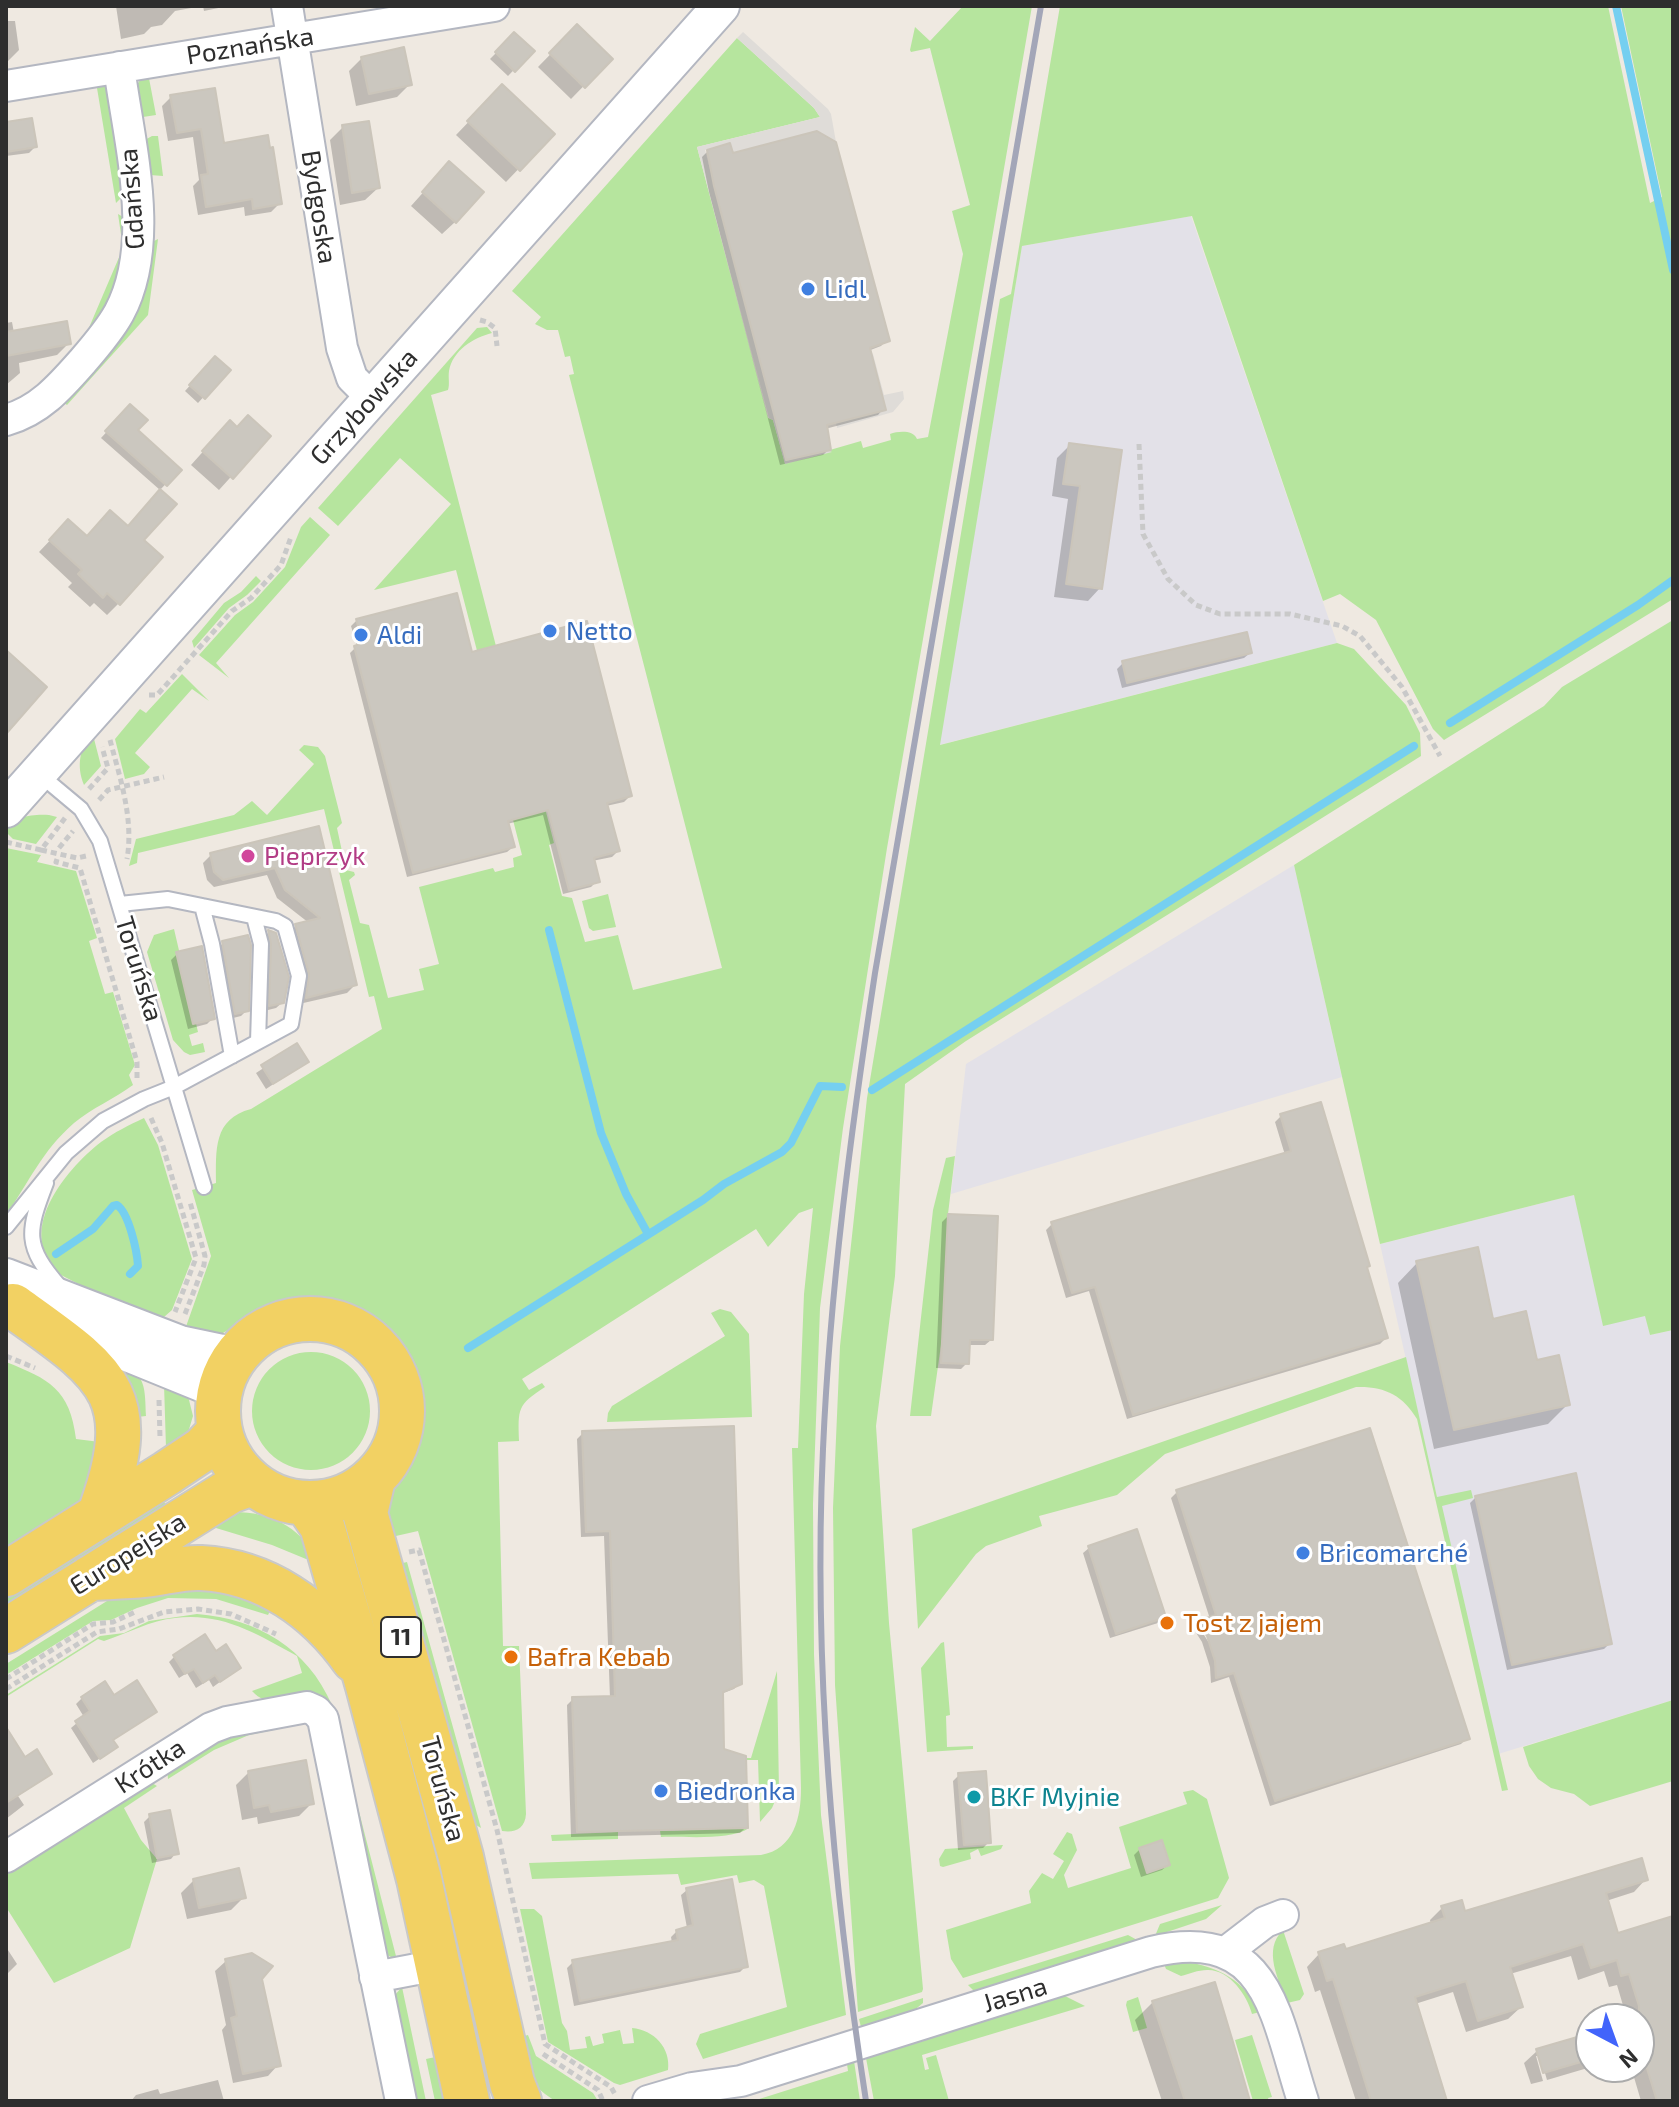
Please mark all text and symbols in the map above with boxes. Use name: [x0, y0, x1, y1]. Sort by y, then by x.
street label: Poznańska: [184, 21, 316, 71]
street label: Gdańska: [113, 147, 151, 251]
street label: Bydgoska: [295, 148, 343, 266]
place label: Lidl: [824, 273, 866, 305]
marker: Lidl: [799, 280, 817, 298]
street label: Grzybowska: [304, 343, 424, 471]
place label: Netto: [566, 615, 633, 647]
place label: Aldi: [377, 619, 422, 651]
marker: Netto: [541, 622, 559, 640]
marker: Aldi: [352, 626, 370, 644]
place label: Pieprzyk: [264, 840, 366, 872]
marker: Pieprzyk: [239, 847, 257, 865]
street label: Toruńska: [108, 913, 170, 1025]
street label: Europejska: [64, 1506, 192, 1602]
place label: Bricomarché: [1319, 1537, 1468, 1569]
marker: Bricomarché: [1294, 1544, 1312, 1562]
place label: Tost z jajem: [1183, 1607, 1322, 1639]
marker: Tost z jajem: [1158, 1614, 1176, 1632]
road number: 11: [381, 1617, 421, 1657]
place label: Bafra Kebab: [527, 1641, 671, 1673]
marker: Bafra Kebab: [502, 1648, 520, 1666]
street label: Krótka: [109, 1732, 191, 1800]
street label: Toruńska: [414, 1733, 472, 1845]
place label: Biedronka: [677, 1775, 796, 1807]
place label: BKF Myjnie: [990, 1781, 1120, 1813]
marker: Biedronka: [652, 1782, 670, 1800]
marker: BKF Myjnie: [965, 1788, 983, 1806]
street label: Jasna: [979, 1970, 1051, 2020]
north arrow: [1575, 2003, 1655, 2083]
text: N: [1615, 2045, 1644, 2075]

